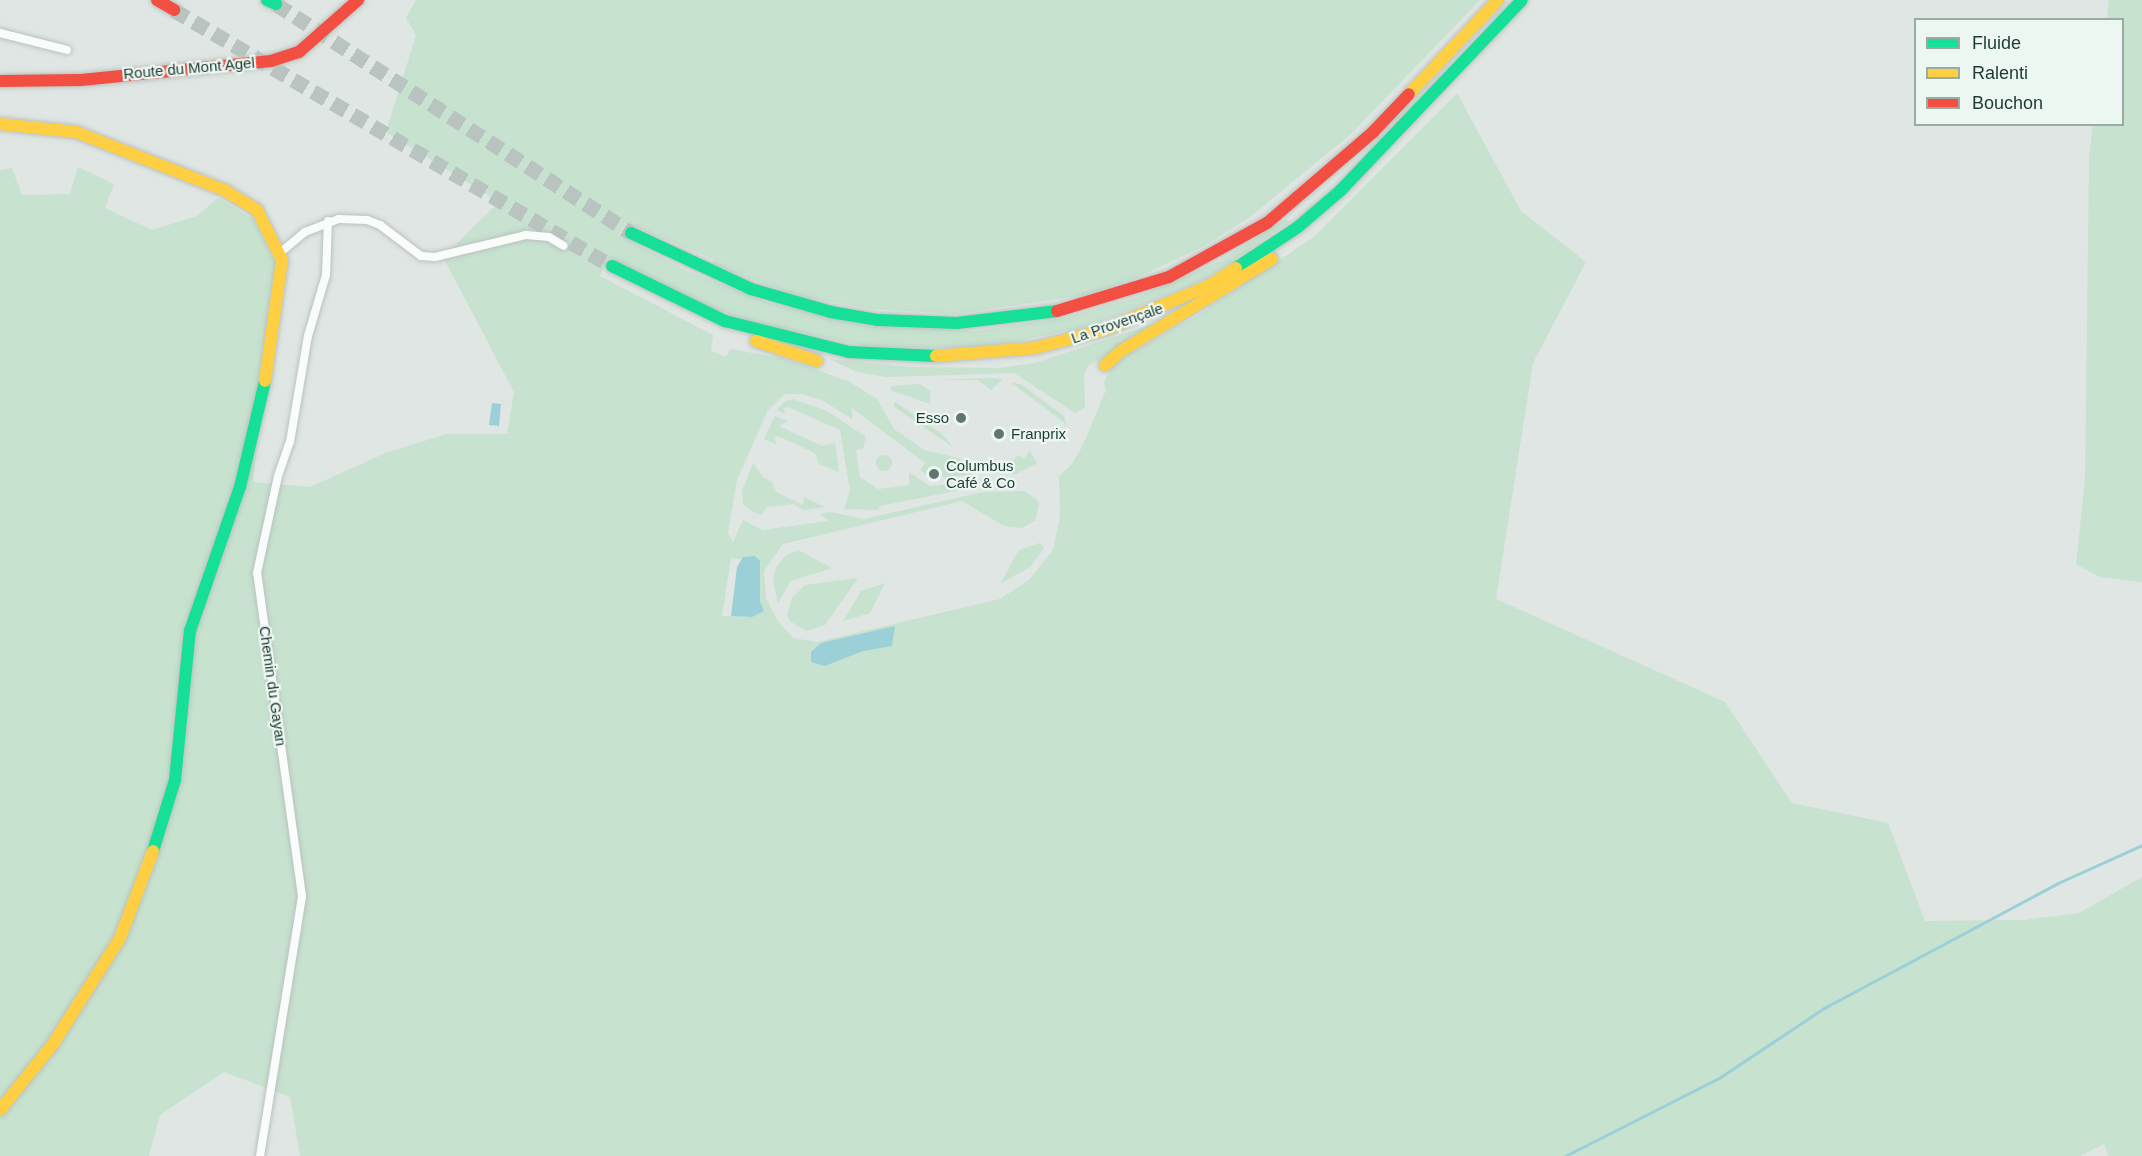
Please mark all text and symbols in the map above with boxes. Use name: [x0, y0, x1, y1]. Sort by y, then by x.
legend: [1914, 18, 2124, 126]
text: Fluide: [1972, 33, 2021, 53]
street label: Route du Mont Agel: [122, 53, 256, 83]
text: Ralenti: [1972, 63, 2028, 83]
text: Bouchon: [1972, 93, 2043, 113]
street label: La Provençale: [1069, 299, 1165, 347]
place label: Esso: [916, 409, 949, 427]
marker: Esso: [954, 411, 968, 425]
place label: Franprix: [1011, 425, 1066, 443]
marker: Franprix: [992, 427, 1006, 441]
place label: Columbus Café & Co: [946, 456, 1015, 491]
marker: Columbus Café & Co: [927, 467, 941, 481]
street label: Chemin du Gayan: [256, 625, 290, 747]

